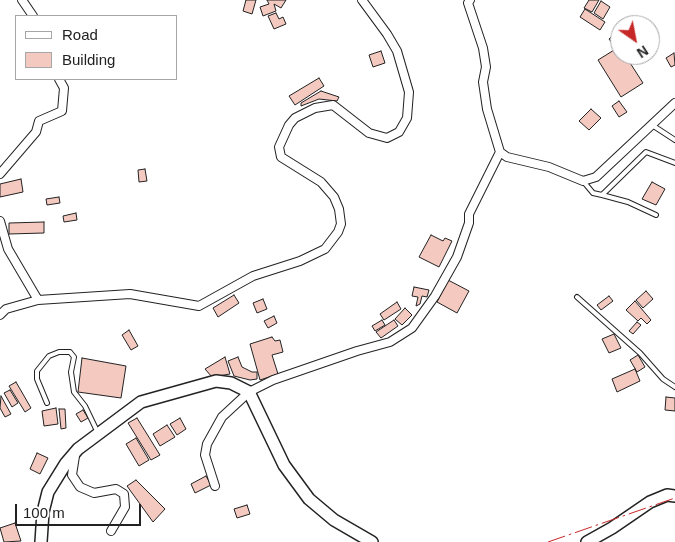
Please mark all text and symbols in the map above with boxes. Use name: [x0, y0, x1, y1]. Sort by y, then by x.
legend: [15, 15, 178, 80]
north arrow: [610, 15, 660, 65]
text: Road: [62, 26, 98, 43]
text: N: [634, 42, 651, 61]
text: Building: [62, 51, 115, 68]
scale bar: [18, 494, 144, 526]
text: 100 m: [23, 504, 65, 521]

